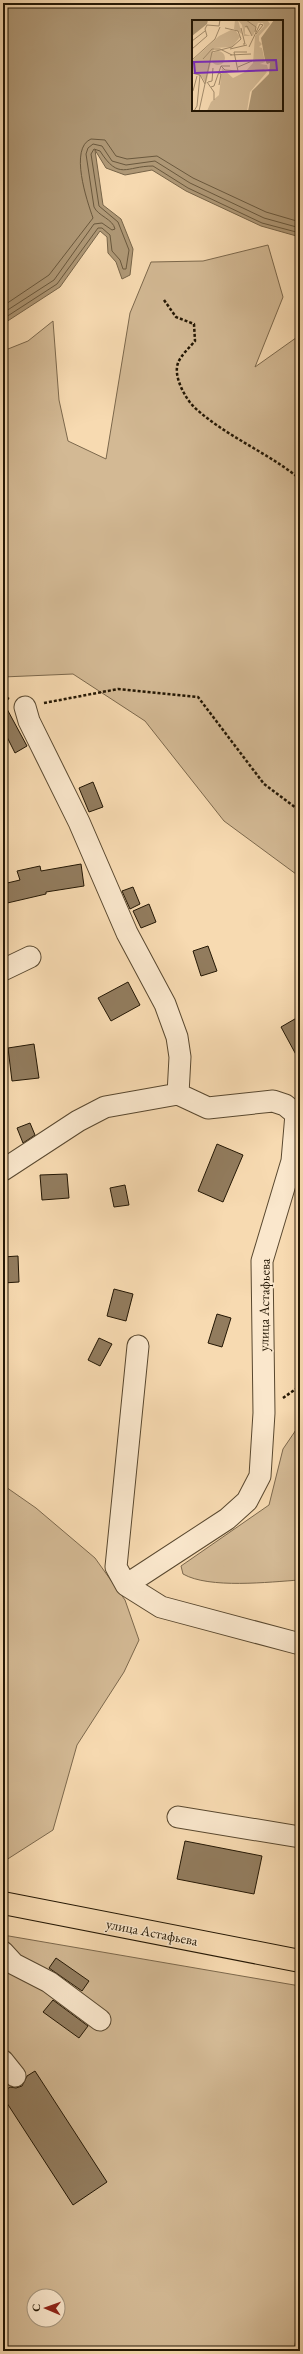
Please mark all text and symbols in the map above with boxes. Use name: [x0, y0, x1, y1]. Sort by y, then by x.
inset map: [192, 20, 283, 111]
street label: улица Астафьева: [254, 1258, 274, 1352]
street label: улица Астафьева: [105, 1914, 200, 1950]
north arrow: [26, 2288, 66, 2328]
text: С: [29, 2303, 43, 2312]

